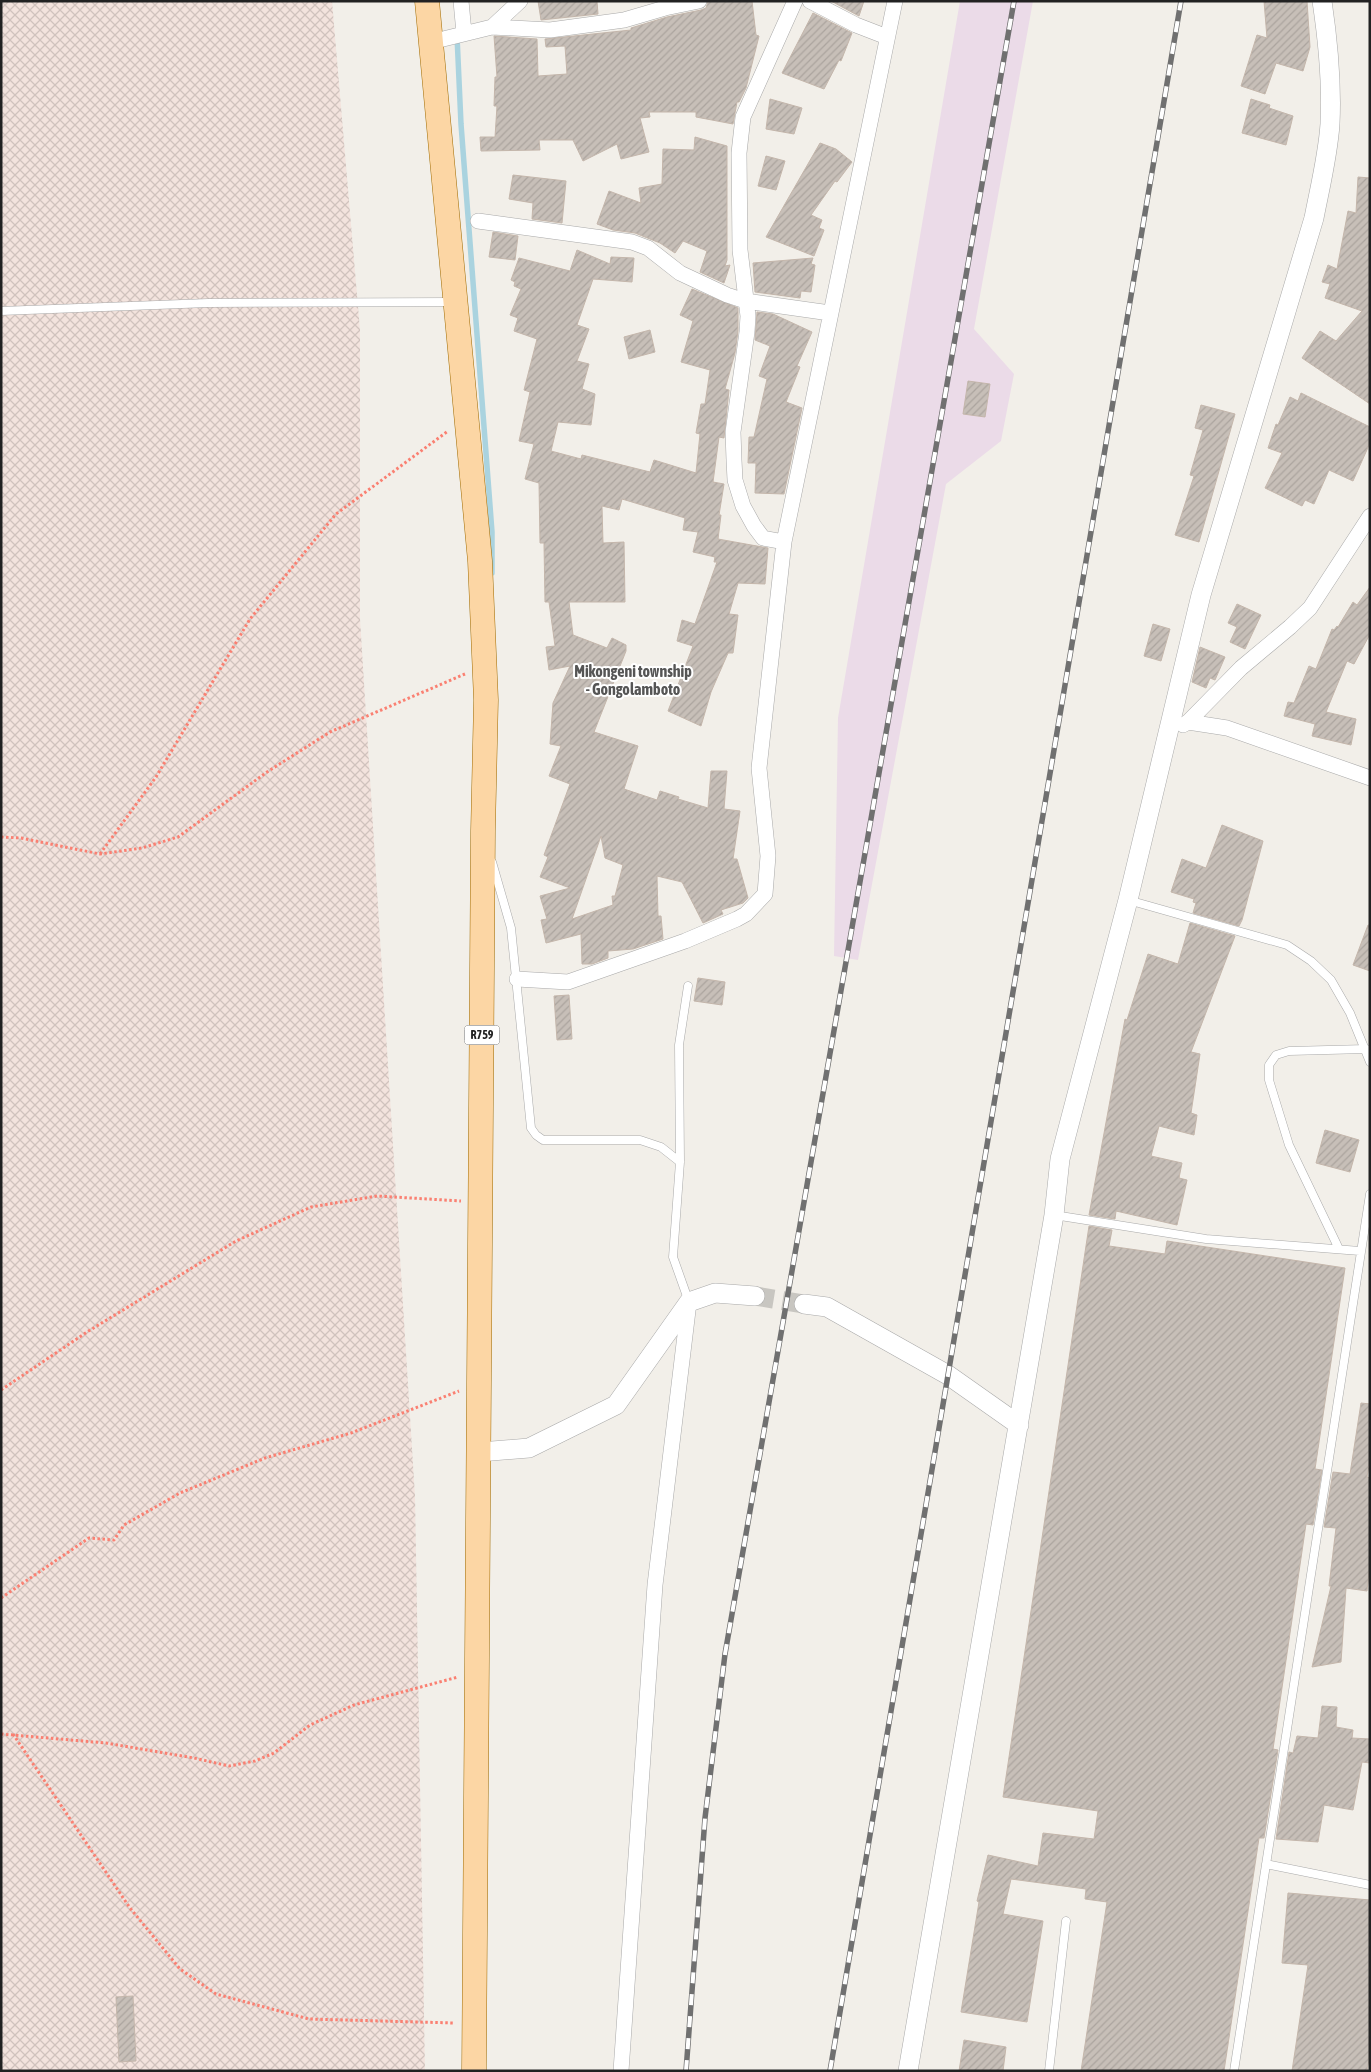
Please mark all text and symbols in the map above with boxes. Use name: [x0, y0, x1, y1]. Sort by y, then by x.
district label: Mikongeni township - Gongolamboto: [574, 662, 692, 698]
road number: R759: [464, 1026, 500, 1044]

